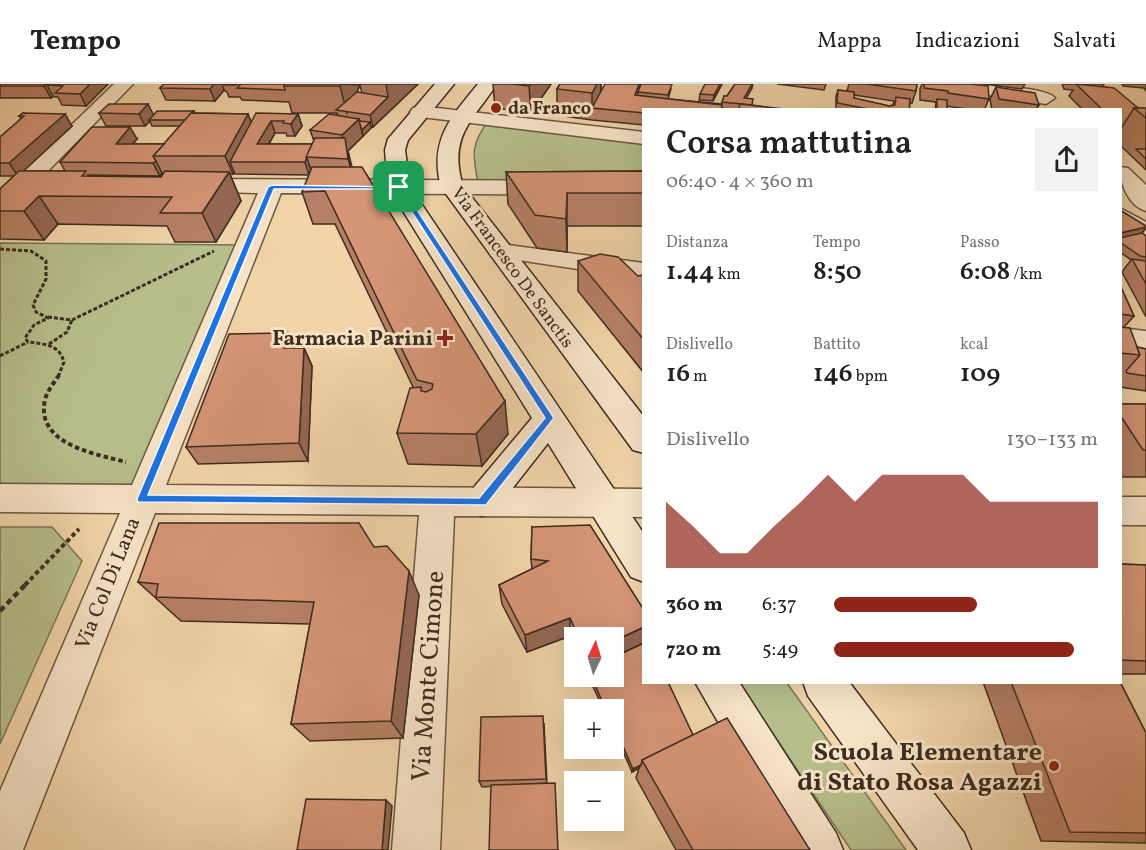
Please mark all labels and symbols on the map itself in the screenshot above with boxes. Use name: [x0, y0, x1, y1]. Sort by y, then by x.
place label: da Franco: [508, 97, 591, 122]
marker: da Franco: [489, 101, 503, 115]
pin: [373, 161, 424, 212]
street label: Via Francesco De Sanctis: [445, 182, 579, 354]
place label: Farmacia Parini: [272, 325, 433, 354]
marker: Farmacia Parini: [438, 331, 452, 345]
street label: Via Col Di Lana: [69, 513, 148, 654]
street label: Via Monte Cimone: [404, 569, 454, 783]
north arrow: [564, 627, 624, 687]
place label: Scuola Elementare di Stato Rosa Agazzi: [797, 735, 1042, 801]
marker: Scuola Elementare di Stato Rosa Agazzi: [1047, 759, 1061, 773]

